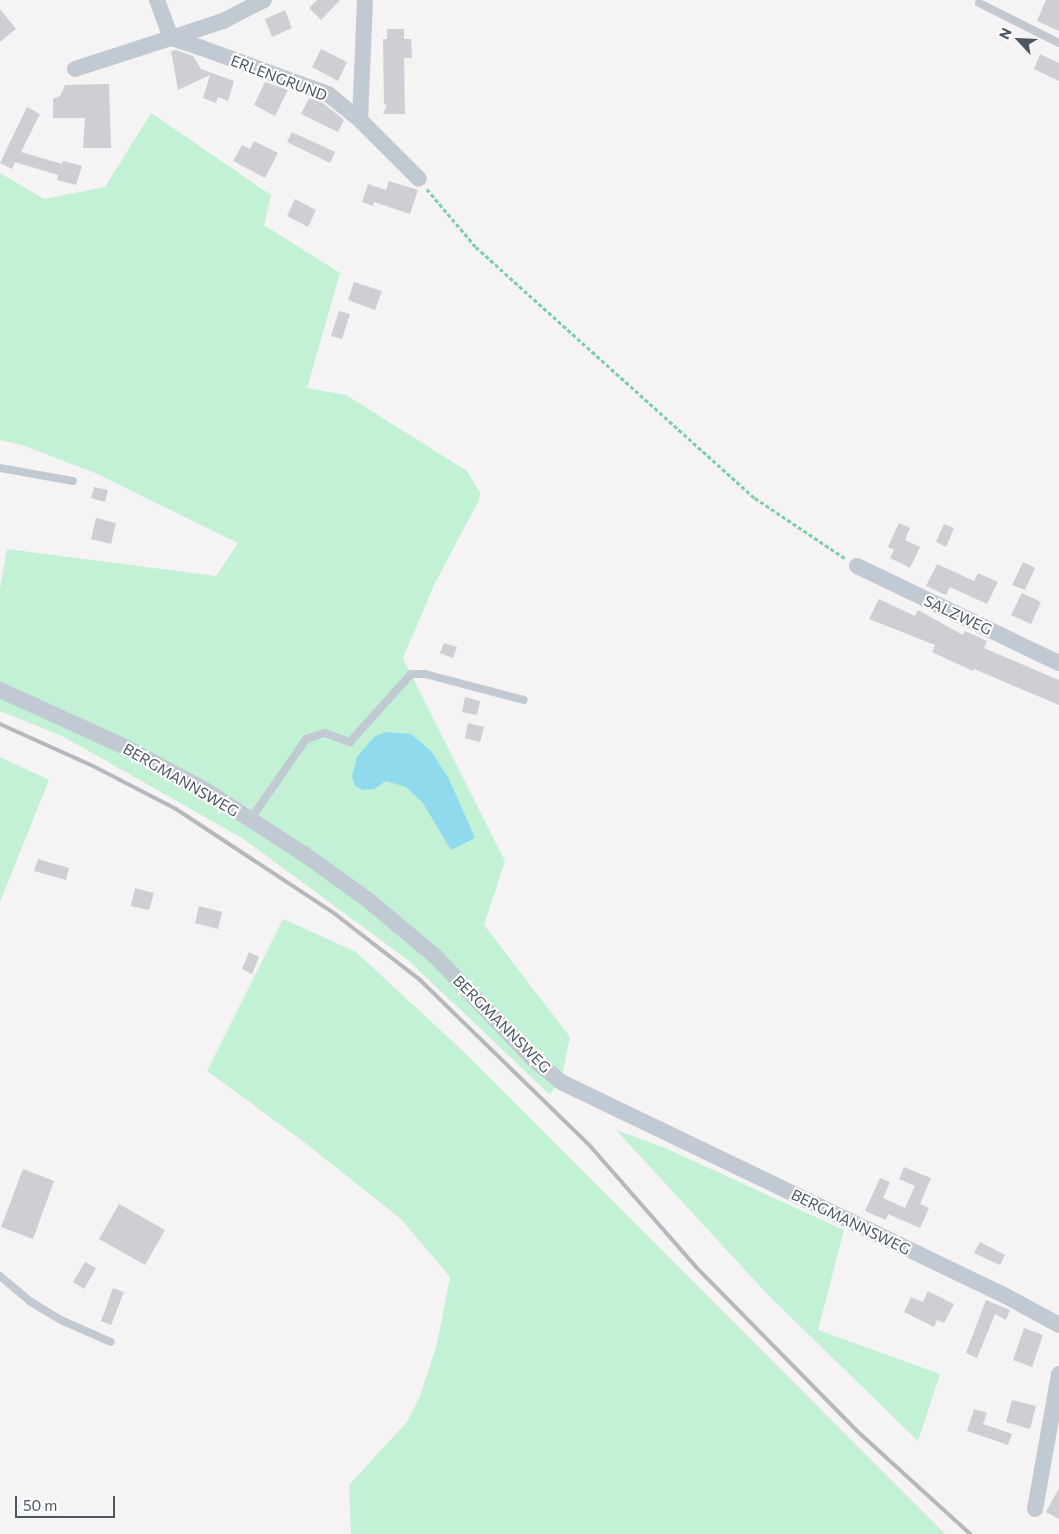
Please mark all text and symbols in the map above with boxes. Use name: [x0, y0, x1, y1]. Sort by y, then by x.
north arrow: [994, 15, 1044, 65]
text: N: [995, 25, 1015, 42]
street label: ERLENGRUND: [228, 51, 330, 105]
street label: SALZWEG: [921, 591, 995, 639]
street label: BERGMANNSWEG: [120, 740, 242, 820]
street label: BERGMANNSWEG: [450, 972, 554, 1076]
street label: BERGMANNSWEG: [788, 1185, 914, 1259]
scale bar: [18, 1486, 118, 1518]
text: 50 m: [23, 1496, 57, 1514]

